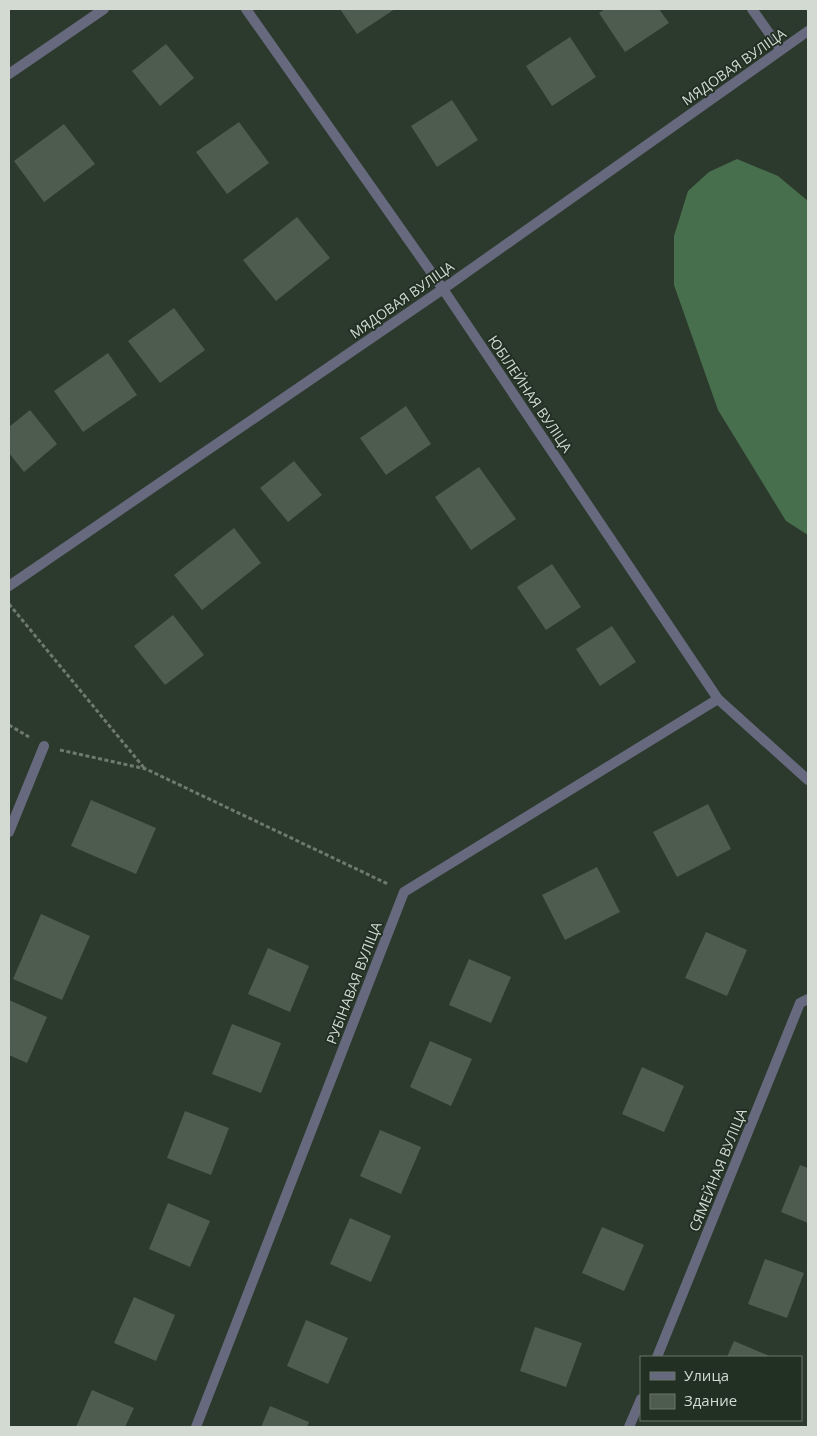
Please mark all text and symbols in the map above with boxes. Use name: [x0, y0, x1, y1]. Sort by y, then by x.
street label: МЯДОВАЯ ВУЛІЦА: [678, 23, 790, 110]
street label: МЯДОВАЯ ВУЛІЦА: [346, 256, 458, 343]
street label: ЮБІЛЕЙНАЯ ВУЛІЦА: [484, 331, 577, 456]
street label: РУБІНАВАЯ ВУЛІЦА: [321, 919, 386, 1047]
street label: СЯМЕЙНАЯ ВУЛІЦА: [684, 1105, 751, 1234]
legend: [640, 1356, 802, 1421]
text: Улица: [684, 1365, 729, 1385]
text: Здание: [684, 1390, 737, 1410]

